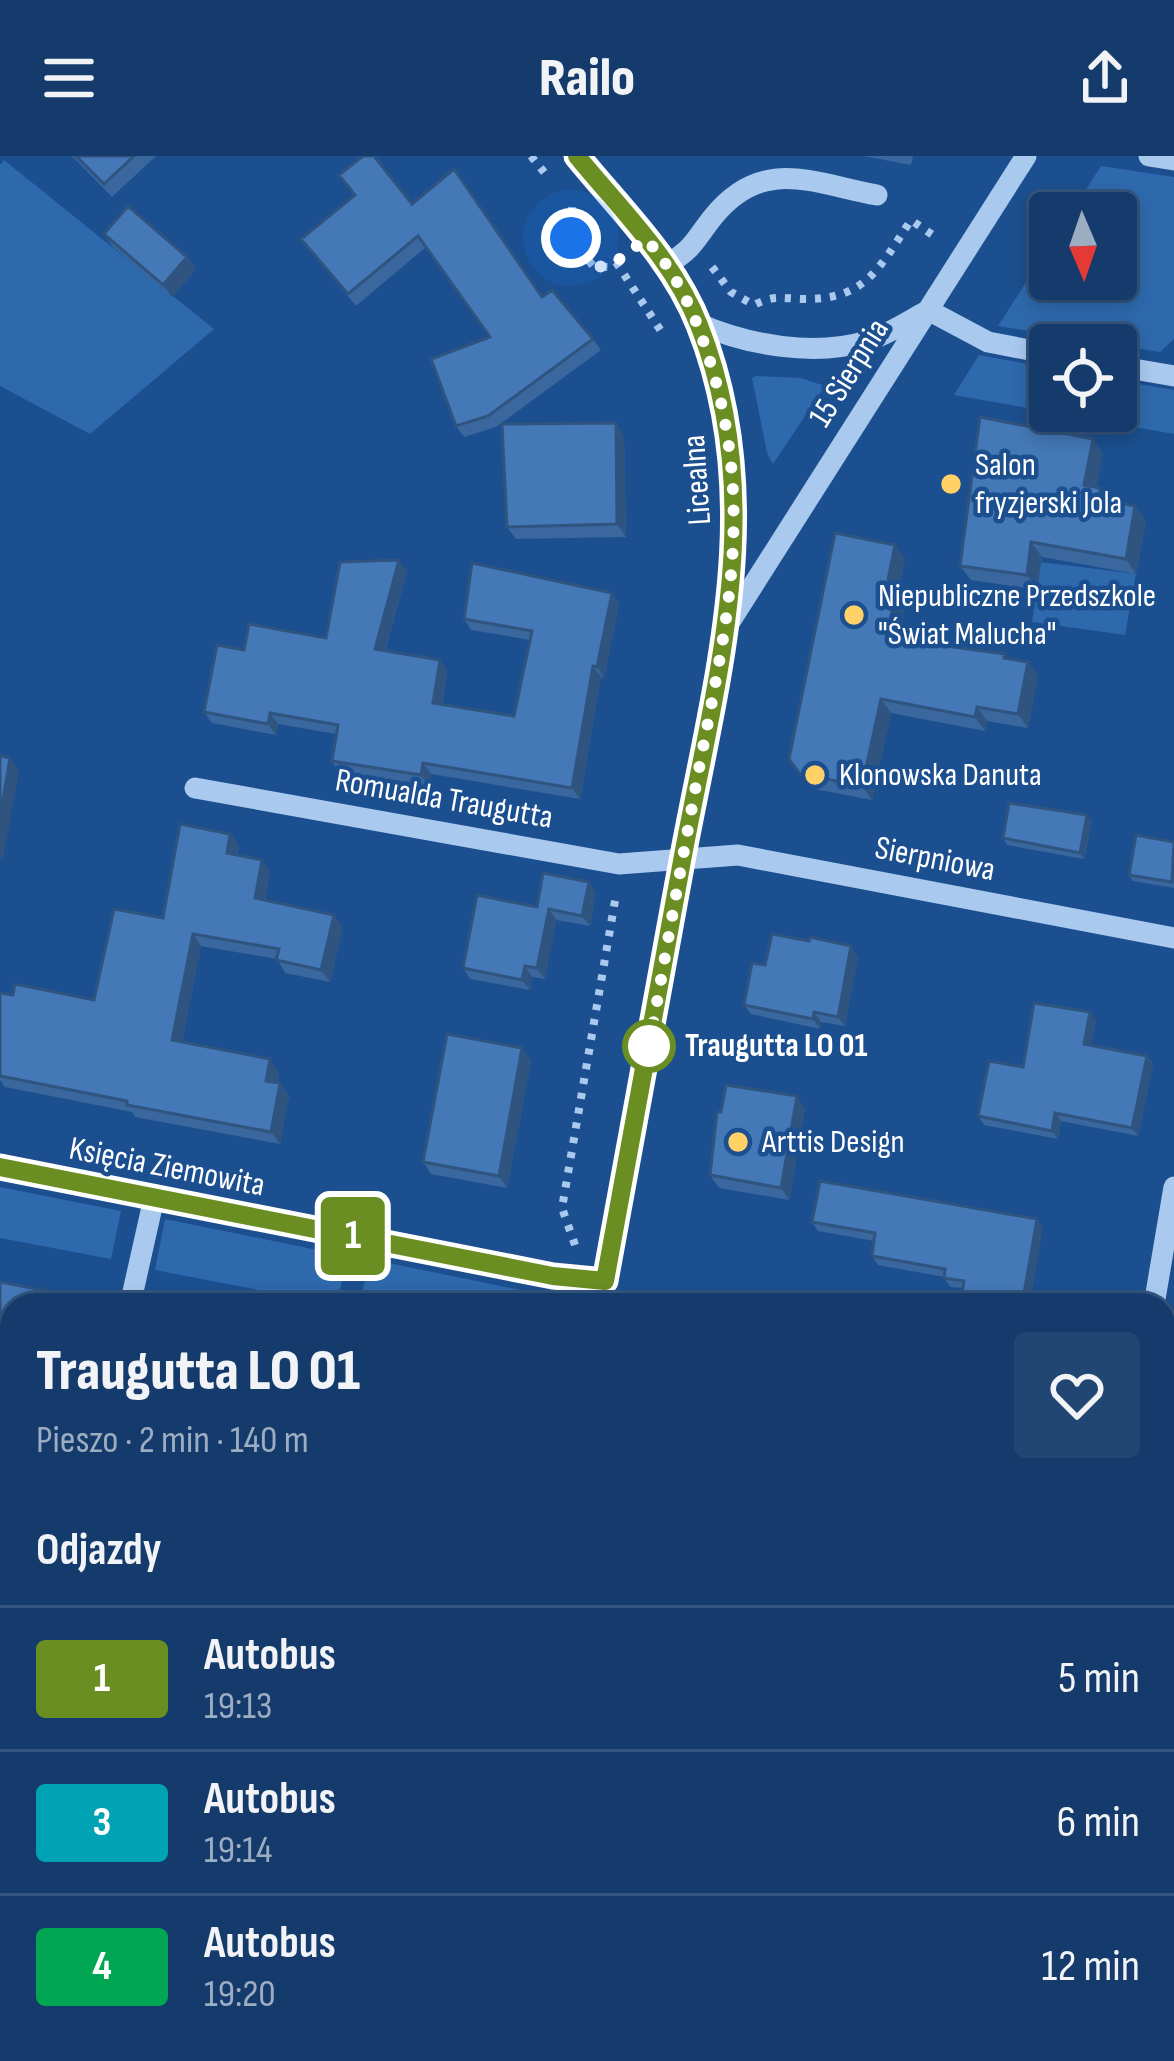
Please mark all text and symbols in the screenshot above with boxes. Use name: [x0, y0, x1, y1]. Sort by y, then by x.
icon: menu: [36, 45, 102, 111]
icon: share: [1072, 45, 1138, 111]
text: Railo: [539, 46, 635, 111]
north arrow: [1029, 192, 1137, 300]
map controls: [1029, 192, 1137, 432]
your location: [541, 208, 601, 268]
street label: 15 Sierpnia: [800, 312, 898, 434]
button: locate: [1029, 324, 1137, 432]
street label: Licealna: [674, 434, 720, 526]
place label: Salon fryzjerski Jola: [975, 445, 1122, 523]
marker: Salon fryzjerski Jola: [938, 471, 964, 497]
place label: Niepubliczne Przedszkole "Świat Malucha": [878, 576, 1156, 654]
marker: Niepubliczne Przedszkole "Świat Malucha": [841, 602, 867, 628]
place label: Klonowska Danuta: [839, 755, 1042, 795]
street label: Romualda Traugutta: [332, 760, 556, 838]
marker: Klonowska Danuta: [802, 762, 828, 788]
street label: Sierpniowa: [872, 828, 998, 890]
marker: Traugutta LO 01: [624, 1021, 674, 1071]
place label: Traugutta LO 01: [685, 1026, 867, 1066]
place label: Arttis Design: [761, 1122, 905, 1162]
street label: Księcia Ziemowita: [66, 1128, 268, 1206]
marker: Arttis Design: [725, 1129, 751, 1155]
line badge: 1: [314, 1197, 392, 1275]
text: 1: [345, 1210, 361, 1261]
button: heart: [1014, 1332, 1140, 1458]
text: Traugutta LO 01: [36, 1338, 360, 1406]
text: Pieszo · 2 min · 140 m: [36, 1417, 309, 1464]
text: Odjazdy: [36, 1523, 161, 1578]
text: Autobus: [204, 1628, 336, 1683]
text: 5 min: [1058, 1651, 1140, 1706]
text: 1: [94, 1653, 110, 1704]
text: 19:13: [204, 1683, 272, 1730]
text: Autobus: [204, 1772, 336, 1827]
text: 6 min: [1057, 1795, 1140, 1850]
text: 3: [93, 1797, 111, 1848]
text: 19:14: [204, 1827, 272, 1874]
text: Autobus: [204, 1916, 336, 1971]
text: 12 min: [1042, 1939, 1140, 1994]
text: 4: [92, 1941, 112, 1992]
text: 19:20: [204, 1971, 276, 2018]

